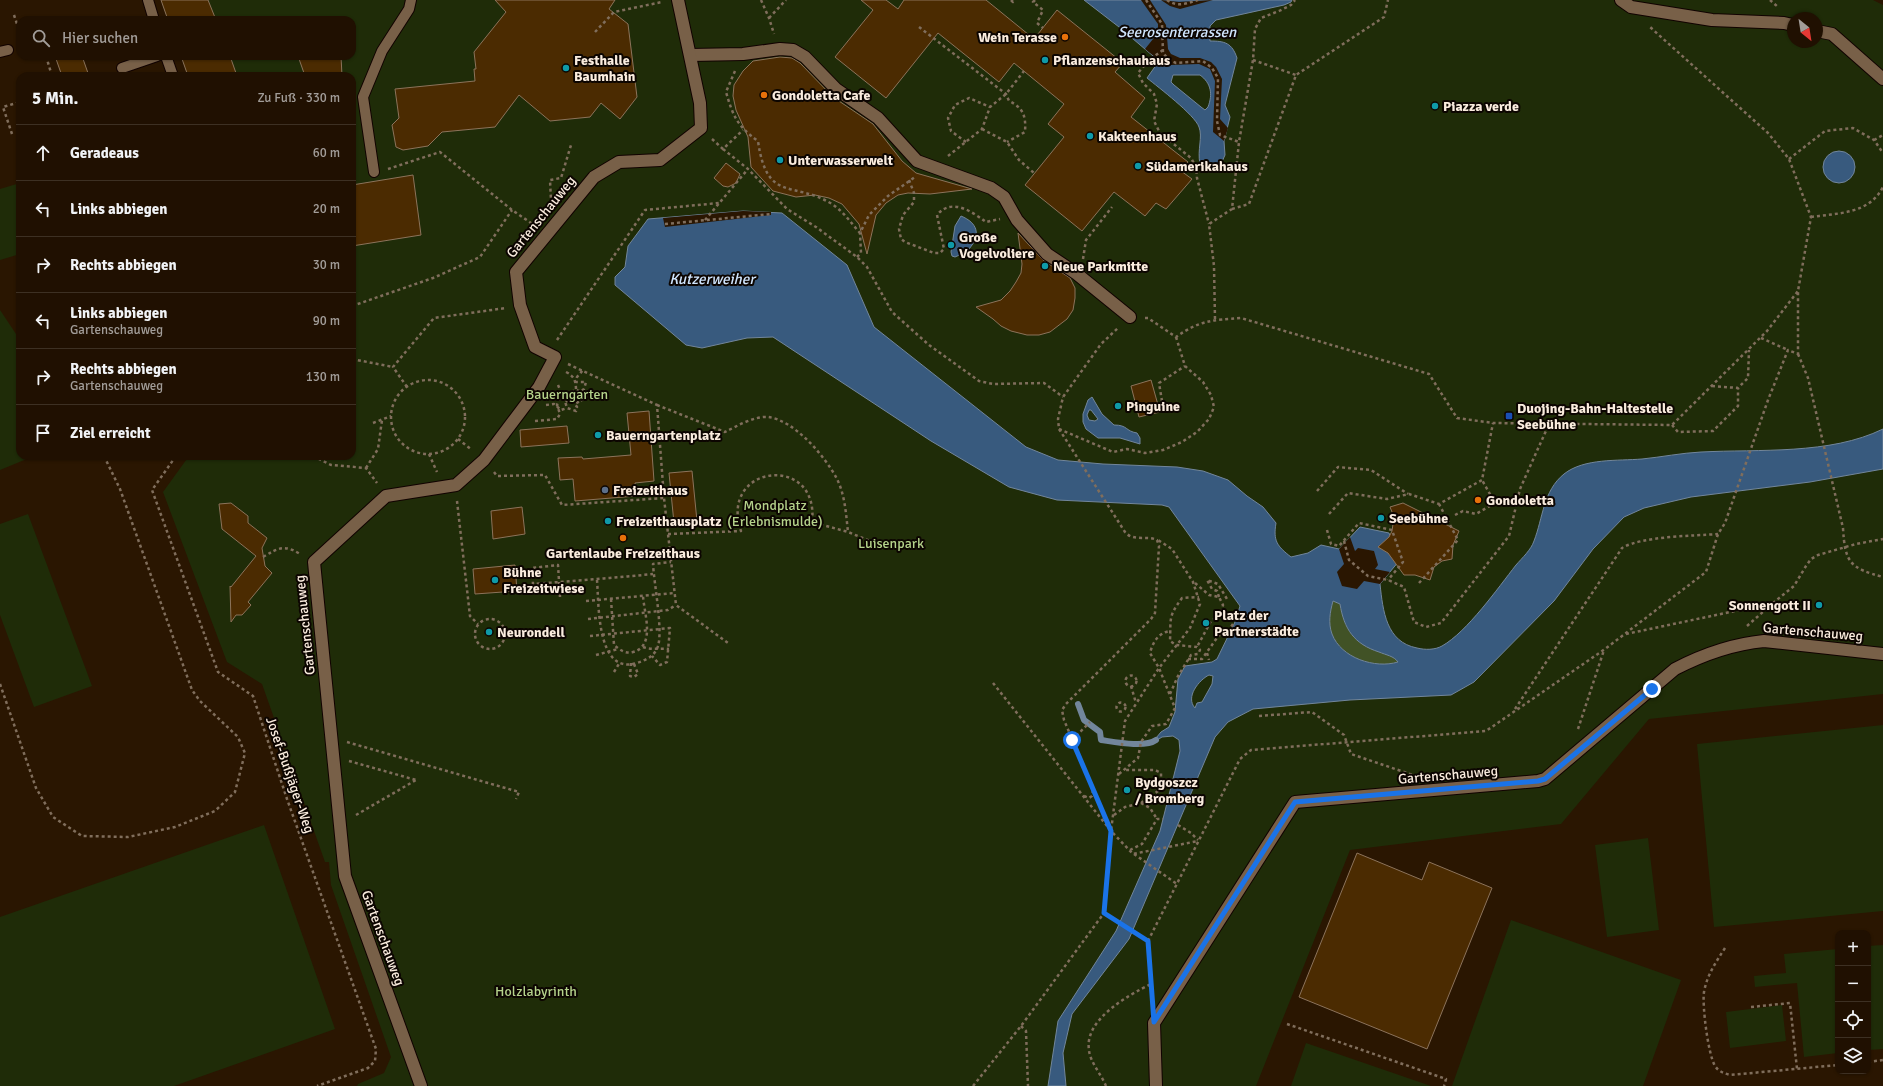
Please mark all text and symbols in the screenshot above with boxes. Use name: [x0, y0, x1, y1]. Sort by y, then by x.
north arrow: [1787, 12, 1823, 48]
search box: [16, 16, 356, 60]
water label: Seerosenterrassen: [1118, 23, 1237, 41]
icon: search: [30, 27, 52, 49]
text: Hier suchen: [62, 29, 138, 47]
place label: Wein Terasse: [978, 29, 1057, 46]
marker: Wein Terasse: [1060, 32, 1070, 42]
place label: Festhalle Baumhain: [574, 52, 636, 85]
place label: Pflanzenschauhaus: [1053, 52, 1170, 69]
marker: Pflanzenschauhaus: [1040, 55, 1050, 65]
marker: Festhalle Baumhain: [561, 63, 571, 73]
place label: Gondoletta Cafe: [772, 87, 871, 104]
text: 5 Min.: [32, 88, 78, 109]
text: Zu Fuß · 330 m: [257, 90, 340, 106]
marker: Gondoletta Cafe: [759, 90, 769, 100]
place label: Piazza verde: [1443, 98, 1519, 115]
marker: Piazza verde: [1430, 101, 1440, 111]
place label: Kakteenhaus: [1098, 128, 1177, 145]
marker: Kakteenhaus: [1085, 131, 1095, 141]
icon: ahead: [32, 142, 54, 164]
text: Geradeaus: [70, 144, 139, 162]
text: 60 m: [313, 145, 340, 161]
place label: Unterwasserwelt: [788, 152, 894, 169]
marker: Unterwasserwelt: [775, 155, 785, 165]
place label: Südamerikahaus: [1146, 158, 1248, 175]
marker: Südamerikahaus: [1133, 161, 1143, 171]
street label: Gartenschauweg: [503, 173, 579, 261]
icon: left: [32, 198, 54, 220]
text: Links abbiegen: [70, 200, 167, 218]
text: 20 m: [313, 201, 340, 217]
place label: Große Vogelvoliere: [959, 229, 1034, 262]
marker: Große Vogelvoliere: [946, 240, 956, 250]
icon: right: [32, 254, 54, 276]
text: Rechts abbiegen: [70, 256, 177, 274]
text: 30 m: [313, 257, 340, 273]
place label: Neue Parkmitte: [1053, 258, 1148, 275]
marker: Neue Parkmitte: [1040, 261, 1050, 271]
water label: Kutzerweiher: [669, 270, 757, 288]
text: Links abbiegen: [70, 304, 167, 322]
icon: left: [32, 310, 54, 332]
text: 90 m: [313, 313, 340, 329]
text: Gartenschauweg: [70, 322, 163, 338]
text: Rechts abbiegen: [70, 360, 177, 378]
icon: right: [32, 366, 54, 388]
text: 130 m: [306, 369, 340, 385]
text: Gartenschauweg: [70, 378, 163, 394]
park label: Bauerngarten: [526, 386, 608, 403]
place label: Pinguine: [1126, 398, 1180, 415]
place label: Duojing-Bahn-Haltestelle Seebühne: [1517, 400, 1673, 433]
marker: Pinguine: [1113, 401, 1123, 411]
marker: Duojing-Bahn-Haltestelle Seebühne: [1504, 411, 1514, 421]
icon: arrive: [32, 422, 54, 444]
text: Ziel erreicht: [70, 424, 151, 442]
place label: Bauerngartenplatz: [606, 427, 721, 444]
marker: Bauerngartenplatz: [593, 430, 603, 440]
place label: Freizeithaus: [613, 482, 688, 499]
marker: Freizeithaus: [600, 485, 610, 495]
place label: Gondoletta: [1486, 492, 1554, 509]
marker: Gondoletta: [1473, 495, 1483, 505]
park label: Mondplatz (Erlebnismulde): [727, 497, 823, 530]
place label: Seebühne: [1389, 510, 1448, 527]
place label: Freizeithausplatz: [616, 513, 722, 530]
marker: Seebühne: [1376, 513, 1386, 523]
marker: Freizeithausplatz: [603, 516, 613, 526]
marker: Gartenlaube Freizeithaus: [618, 533, 628, 543]
park label: Luisenpark: [858, 535, 924, 552]
place label: Gartenlaube Freizeithaus: [546, 545, 700, 562]
place label: Bühne Freizeitwiese: [503, 564, 585, 597]
street label: Gartenschauweg: [291, 574, 319, 676]
marker: Bühne Freizeitwiese: [490, 575, 500, 585]
place label: Sonnengott II: [1729, 597, 1811, 614]
marker: Sonnengott II: [1814, 600, 1824, 610]
place label: Platz der Partnerstädte: [1214, 607, 1299, 640]
marker: Platz der Partnerstädte: [1201, 618, 1211, 628]
street label: Gartenschauweg: [1762, 619, 1864, 645]
place label: Neurondell: [497, 624, 565, 641]
marker: Neurondell: [484, 627, 494, 637]
route end: [1643, 680, 1661, 698]
street label: Josef-Bußjäger-Weg: [262, 714, 318, 836]
route start: [1063, 731, 1081, 749]
street label: Gartenschauweg: [1397, 762, 1499, 788]
place label: Bydgoszcz / Bromberg: [1135, 774, 1205, 807]
marker: Bydgoszcz / Bromberg: [1122, 785, 1132, 795]
street label: Gartenschauweg: [358, 888, 408, 988]
map controls: [1835, 930, 1871, 1074]
button: +: [1835, 930, 1871, 966]
button: −: [1835, 966, 1871, 1002]
park label: Holzlabyrinth: [495, 983, 577, 1000]
button: locate: [1835, 1002, 1871, 1038]
button: layers: [1835, 1038, 1871, 1074]

